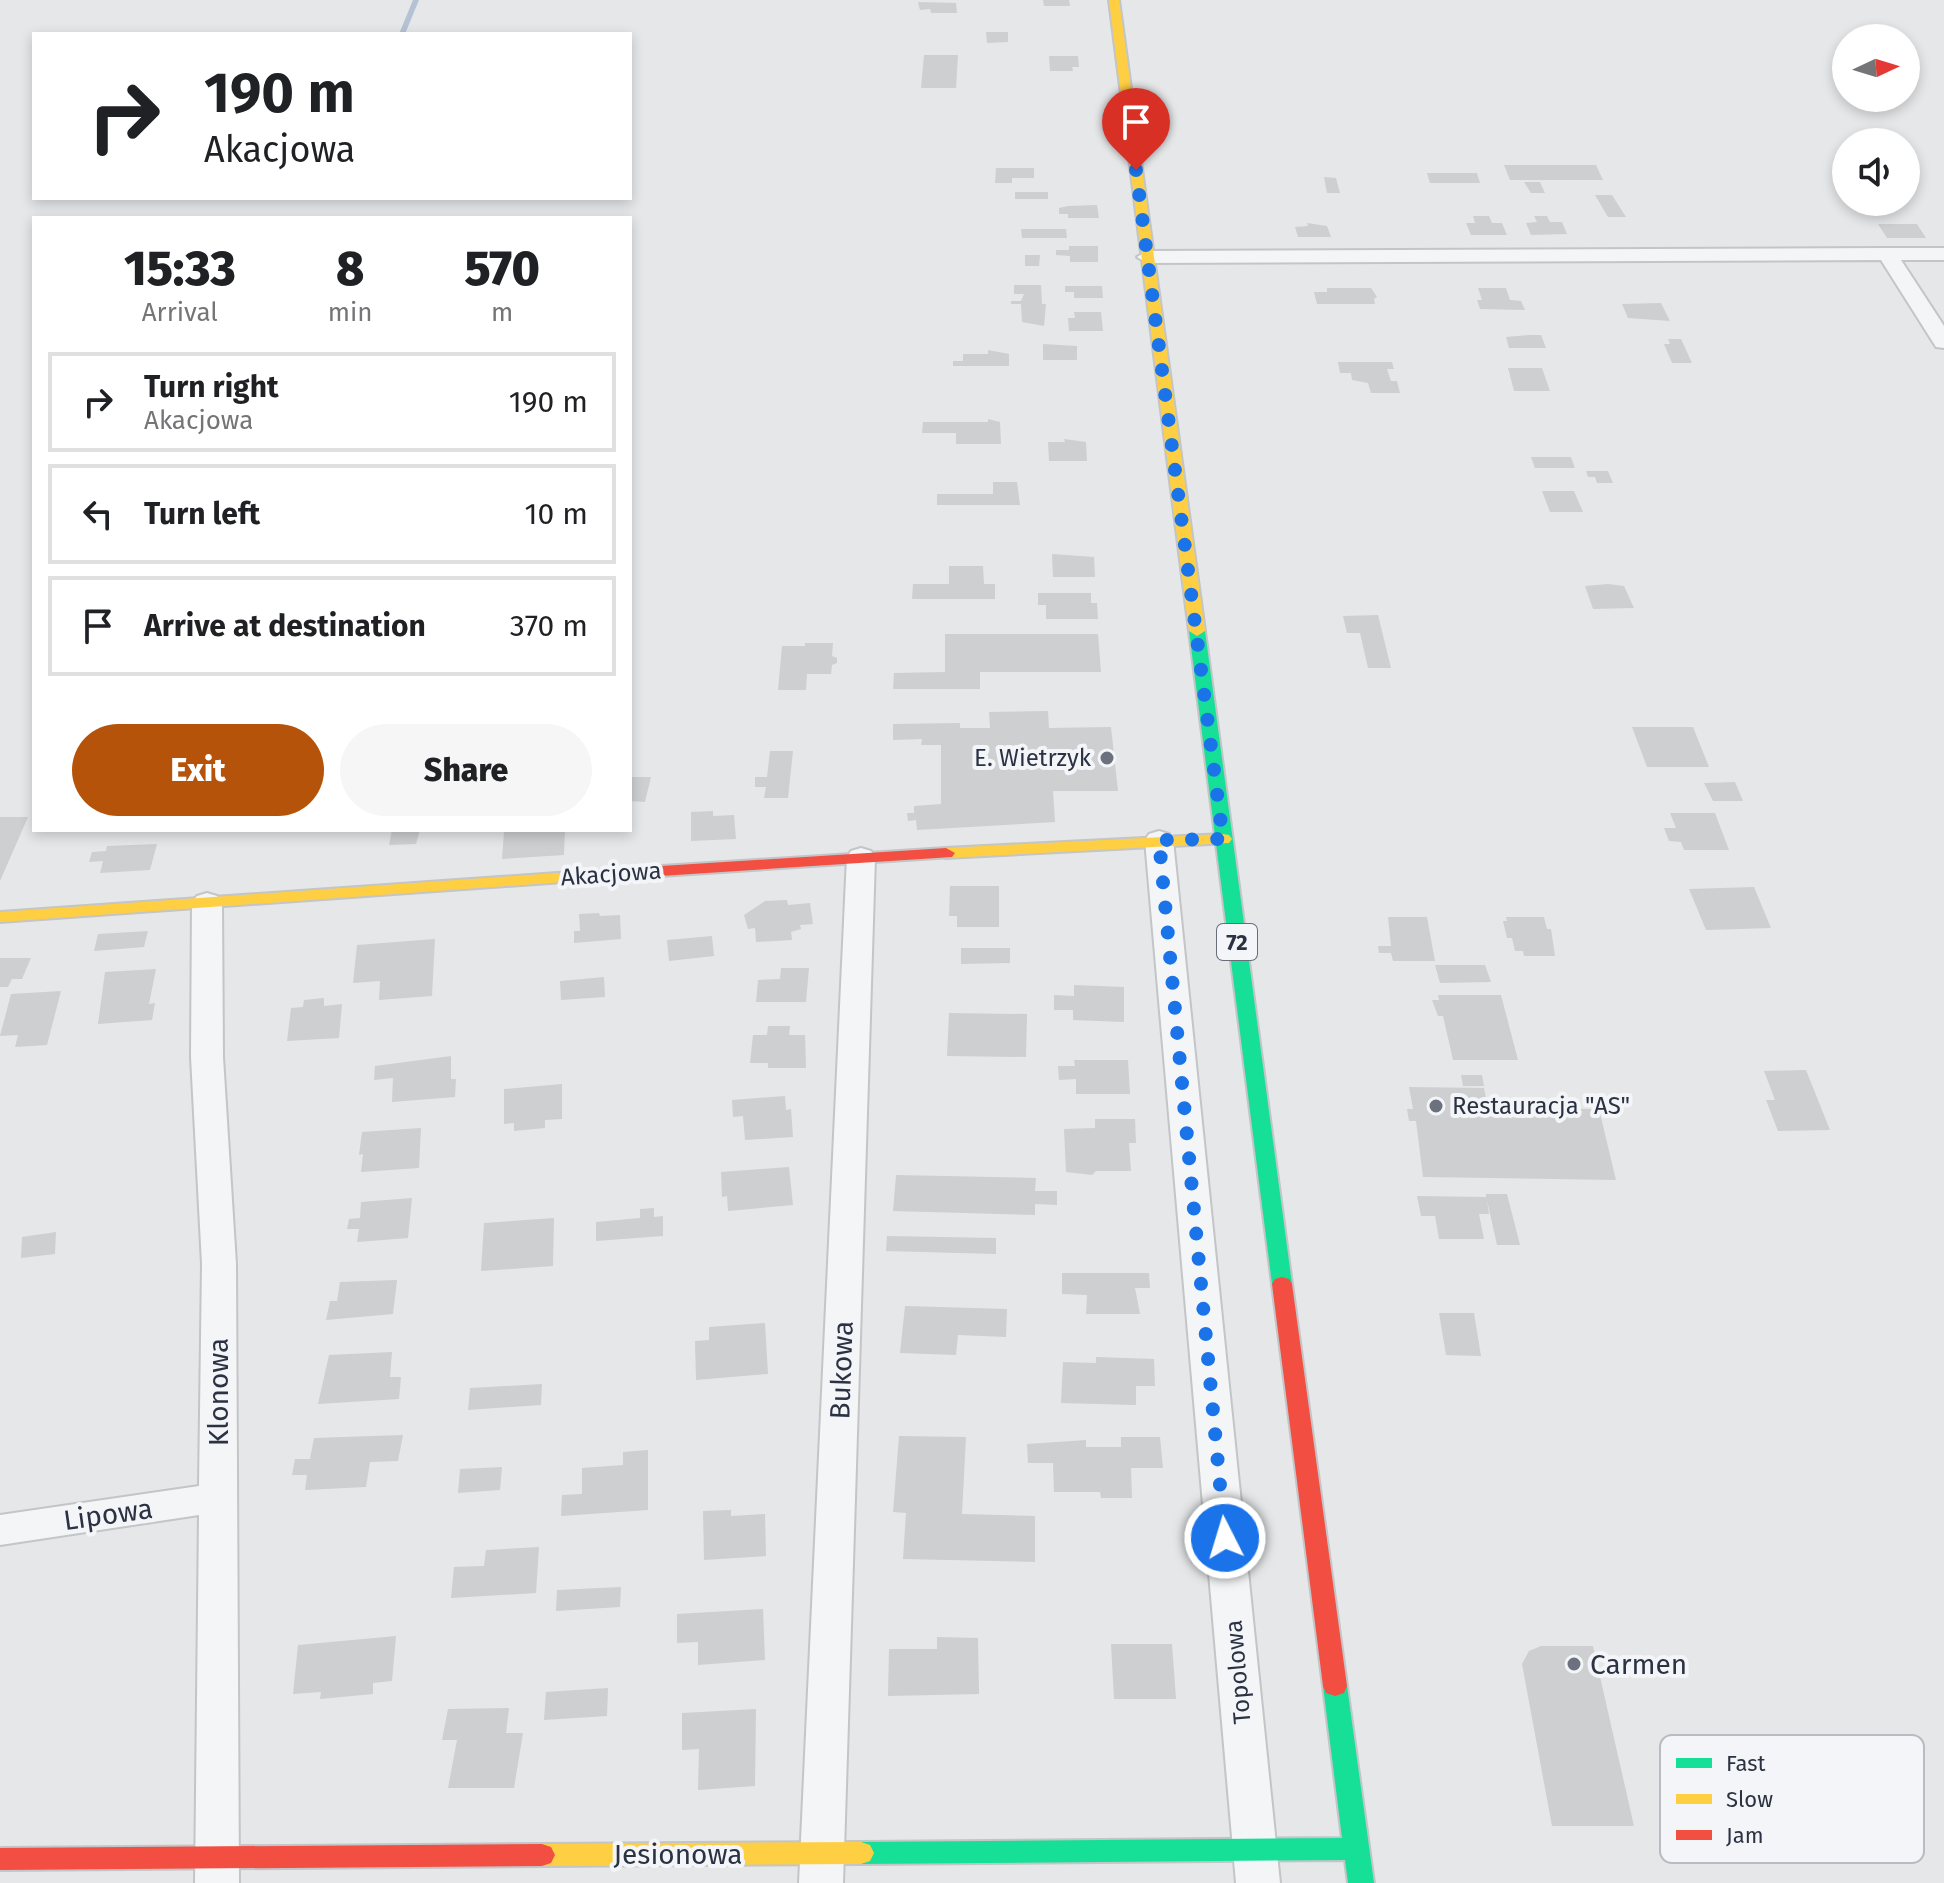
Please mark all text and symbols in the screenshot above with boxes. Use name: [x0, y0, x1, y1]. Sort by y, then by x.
north arrow: [1832, 24, 1920, 112]
map controls: [1832, 24, 1920, 216]
text: 190 m: [204, 60, 355, 127]
icon: right: [72, 64, 176, 168]
pin: [1102, 88, 1170, 170]
icon: arrive: [1114, 100, 1158, 144]
text: Akacjowa: [204, 128, 355, 172]
button: sound: [1832, 128, 1920, 216]
text: 15:33: [124, 240, 236, 298]
text: 8: [336, 240, 364, 298]
text: 570: [464, 240, 540, 298]
text: Arrival: [142, 297, 218, 328]
text: min: [328, 297, 373, 328]
text: m: [491, 297, 513, 328]
text: Turn right: [144, 369, 279, 405]
icon: right: [76, 380, 120, 424]
text: 190 m: [509, 384, 588, 420]
text: Akacjowa: [144, 405, 253, 436]
icon: left: [76, 492, 120, 536]
text: Turn left: [144, 496, 260, 532]
text: 10 m: [525, 496, 588, 532]
icon: arrive: [76, 604, 120, 648]
text: Arrive at destination: [144, 608, 426, 644]
text: 370 m: [510, 608, 588, 644]
button: Exit: [72, 724, 324, 816]
button: Share: [340, 724, 592, 816]
place label: E. Wietrzyk: [974, 744, 1092, 772]
marker: E. Wietrzyk: [1098, 749, 1116, 767]
street label: Akacjowa: [560, 857, 662, 891]
road number: 72: [1217, 924, 1257, 960]
place label: Restauracja "AS": [1452, 1092, 1630, 1120]
marker: Restauracja "AS": [1427, 1097, 1445, 1115]
street label: Bukowa: [823, 1320, 860, 1420]
street label: Klonowa: [202, 1338, 235, 1446]
street label: Lipowa: [61, 1492, 155, 1537]
position arrow: [1183, 1496, 1267, 1580]
street label: Topolowa: [1220, 1619, 1256, 1725]
place label: Carmen: [1590, 1648, 1687, 1681]
marker: Carmen: [1565, 1655, 1583, 1673]
legend: [1660, 1735, 1924, 1863]
text: Fast: [1726, 1750, 1766, 1777]
text: Slow: [1726, 1786, 1773, 1813]
text: Jam: [1726, 1822, 1764, 1849]
street label: Jesionowa: [614, 1838, 742, 1871]

